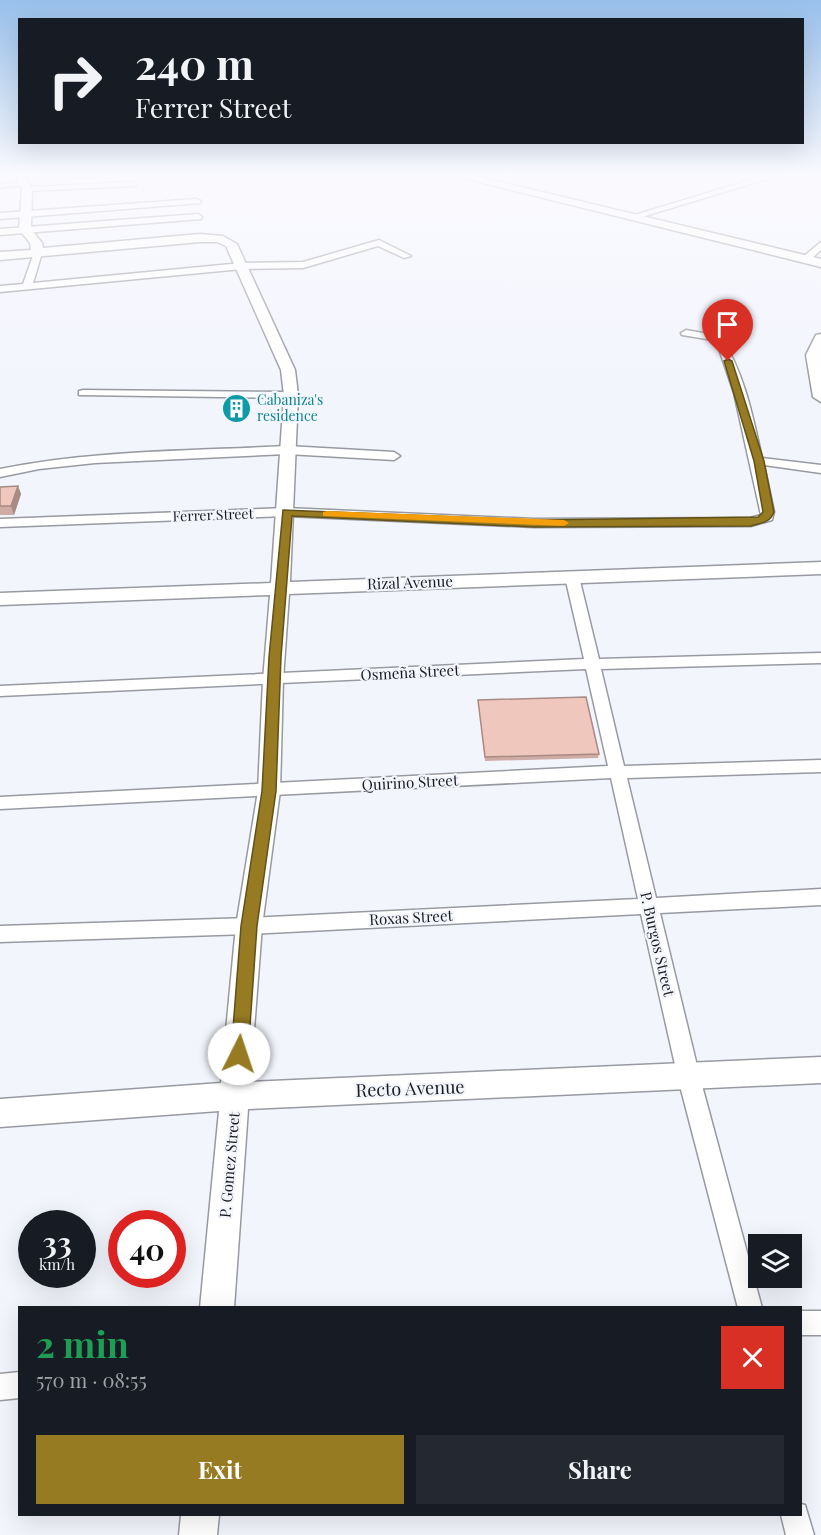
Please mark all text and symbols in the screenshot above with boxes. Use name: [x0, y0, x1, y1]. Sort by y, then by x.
text: 240 m: [135, 35, 254, 91]
icon: right: [36, 42, 114, 120]
text: Ferrer Street: [135, 89, 291, 125]
pin: [702, 299, 753, 361]
icon: arrive: [711, 308, 744, 341]
place label: Cabaniza's residence: [257, 390, 323, 425]
building icon: Cabaniza's residence: [220, 392, 252, 424]
street label: Ferrer Street: [172, 504, 255, 525]
street label: Rizal Avenue: [367, 571, 453, 593]
street label: Osmeña Street: [360, 659, 461, 685]
street label: Quirino Street: [361, 769, 459, 795]
street label: P. Burgos Street: [636, 890, 680, 999]
street label: Roxas Street: [369, 905, 454, 929]
position arrow: [207, 1022, 271, 1086]
street label: Recto Avenue: [355, 1074, 465, 1102]
street label: P. Gomez Street: [214, 1111, 244, 1219]
speed limit sign: 40: [108, 1210, 186, 1288]
text: 33: [42, 1222, 72, 1262]
map controls: [748, 1234, 802, 1288]
button: layers: [748, 1234, 802, 1288]
text: km/h: [39, 1254, 75, 1274]
text: 2 min: [36, 1319, 129, 1367]
button: close: [721, 1326, 784, 1389]
text: 570 m · 08:55: [36, 1366, 147, 1393]
button: Exit: [36, 1435, 404, 1504]
button: Share: [416, 1435, 784, 1504]

